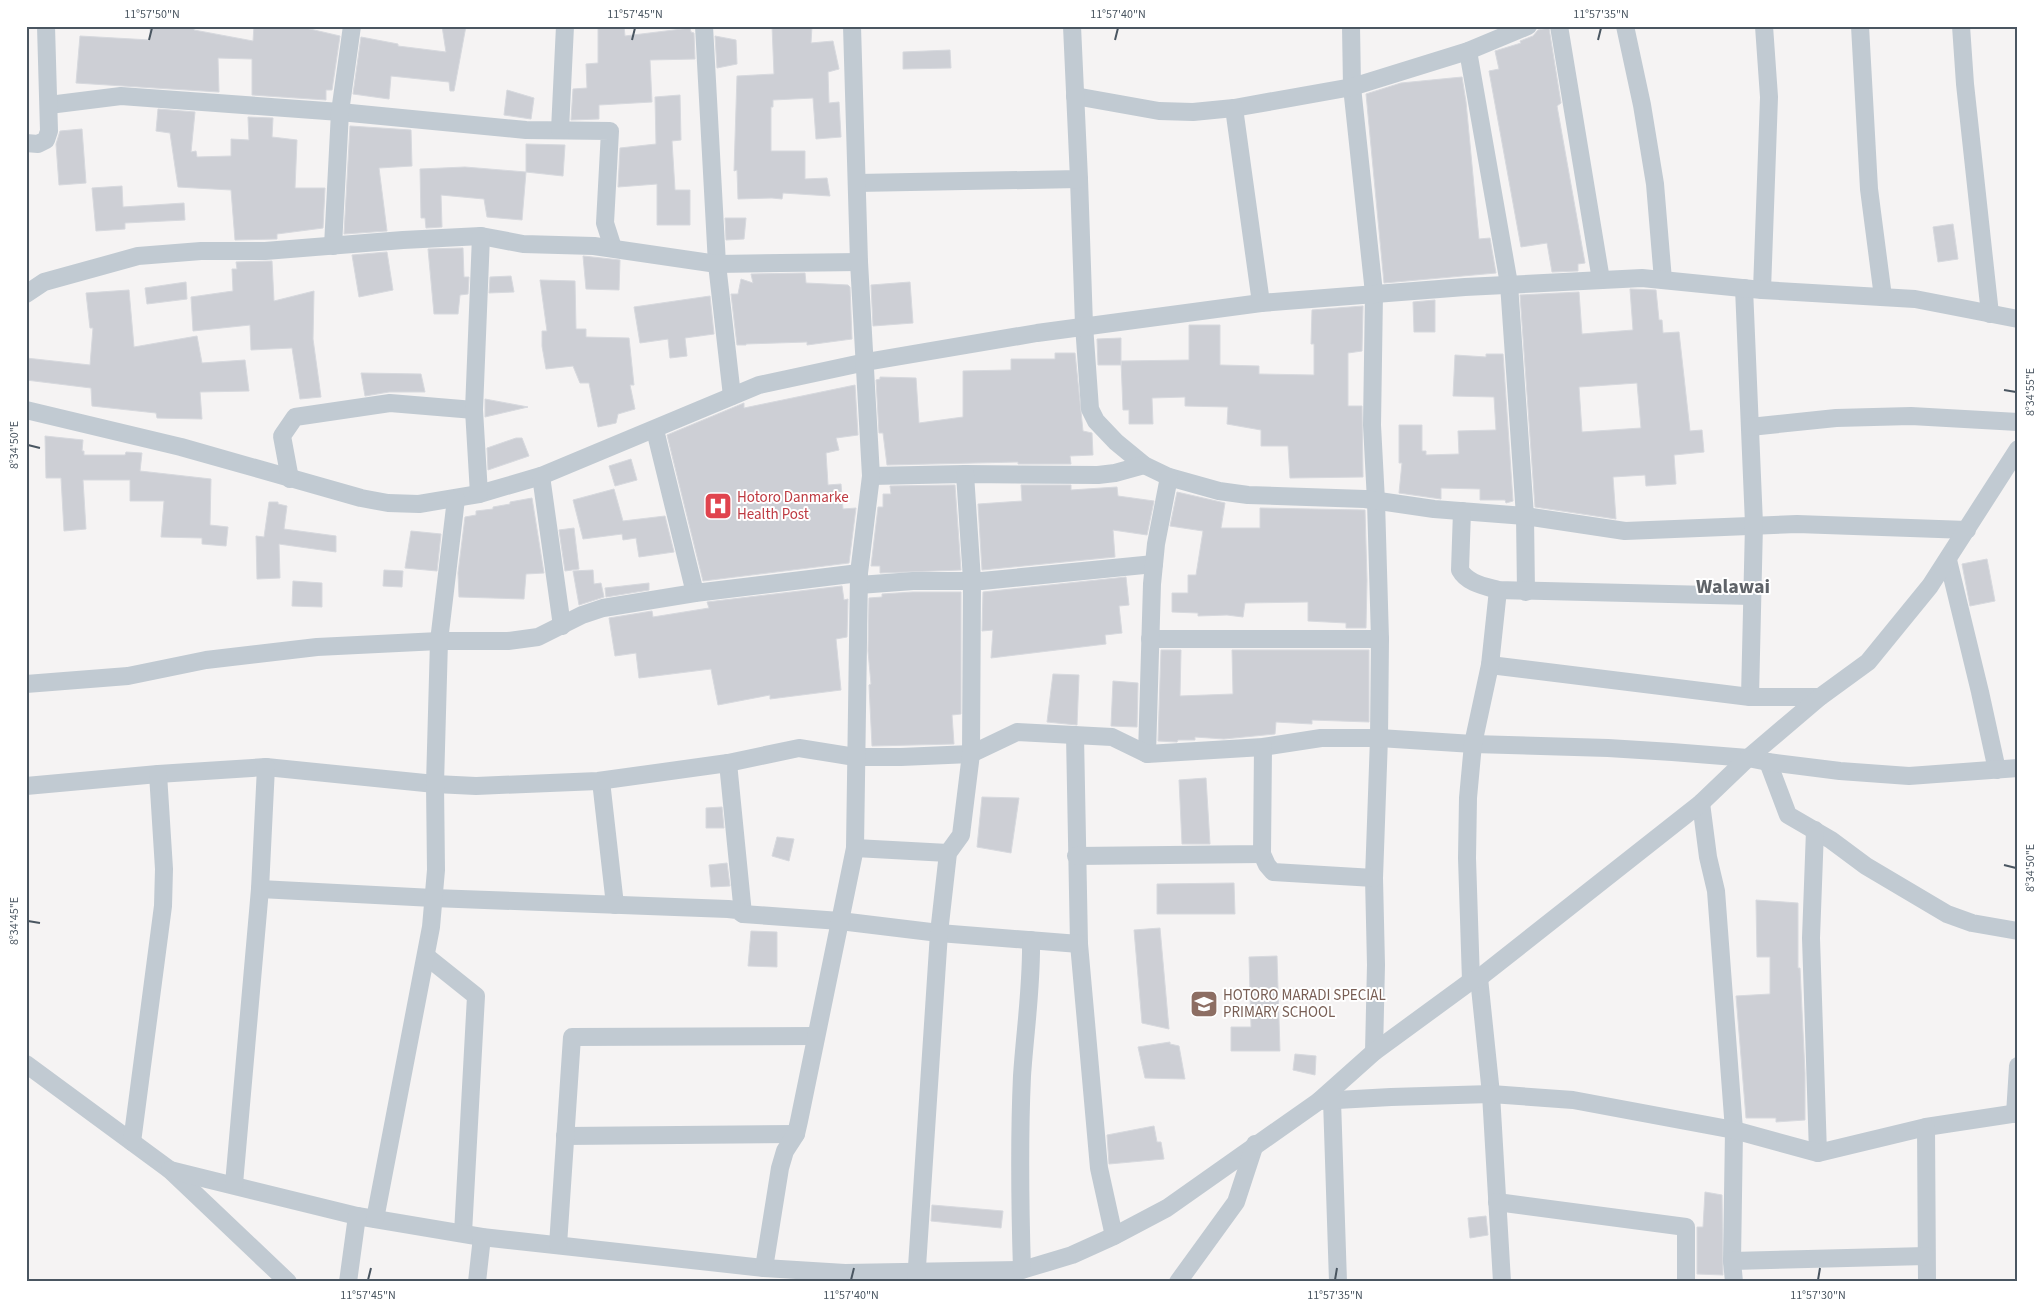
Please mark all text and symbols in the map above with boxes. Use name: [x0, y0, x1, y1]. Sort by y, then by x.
text: 11°57'50"N: [124, 6, 180, 23]
text: 11°57'45"N: [607, 6, 663, 23]
text: 11°57'40"N: [1090, 6, 1146, 23]
text: 11°57'35"N: [1573, 6, 1629, 23]
text: 8°34'55"E: [2022, 368, 2039, 416]
text: 8°34'50"E: [6, 421, 23, 469]
place label: Hotoro Danmarke Health Post: [737, 487, 849, 525]
hospital icon: Hotoro Danmarke Health Post: [703, 491, 733, 521]
district label: Walawai: [1696, 573, 1770, 601]
text: 8°34'50"E: [2022, 844, 2039, 892]
text: 8°34'45"E: [6, 897, 23, 945]
place label: HOTORO MARADI SPECIAL PRIMARY SCHOOL: [1223, 985, 1386, 1023]
school or university icon: HOTORO MARADI SPECIAL PRIMARY SCHOOL: [1189, 989, 1219, 1019]
text: 11°57'45"N: [340, 1287, 396, 1304]
text: 11°57'40"N: [823, 1287, 879, 1304]
text: 11°57'35"N: [1307, 1287, 1363, 1304]
text: 11°57'30"N: [1790, 1287, 1846, 1304]

